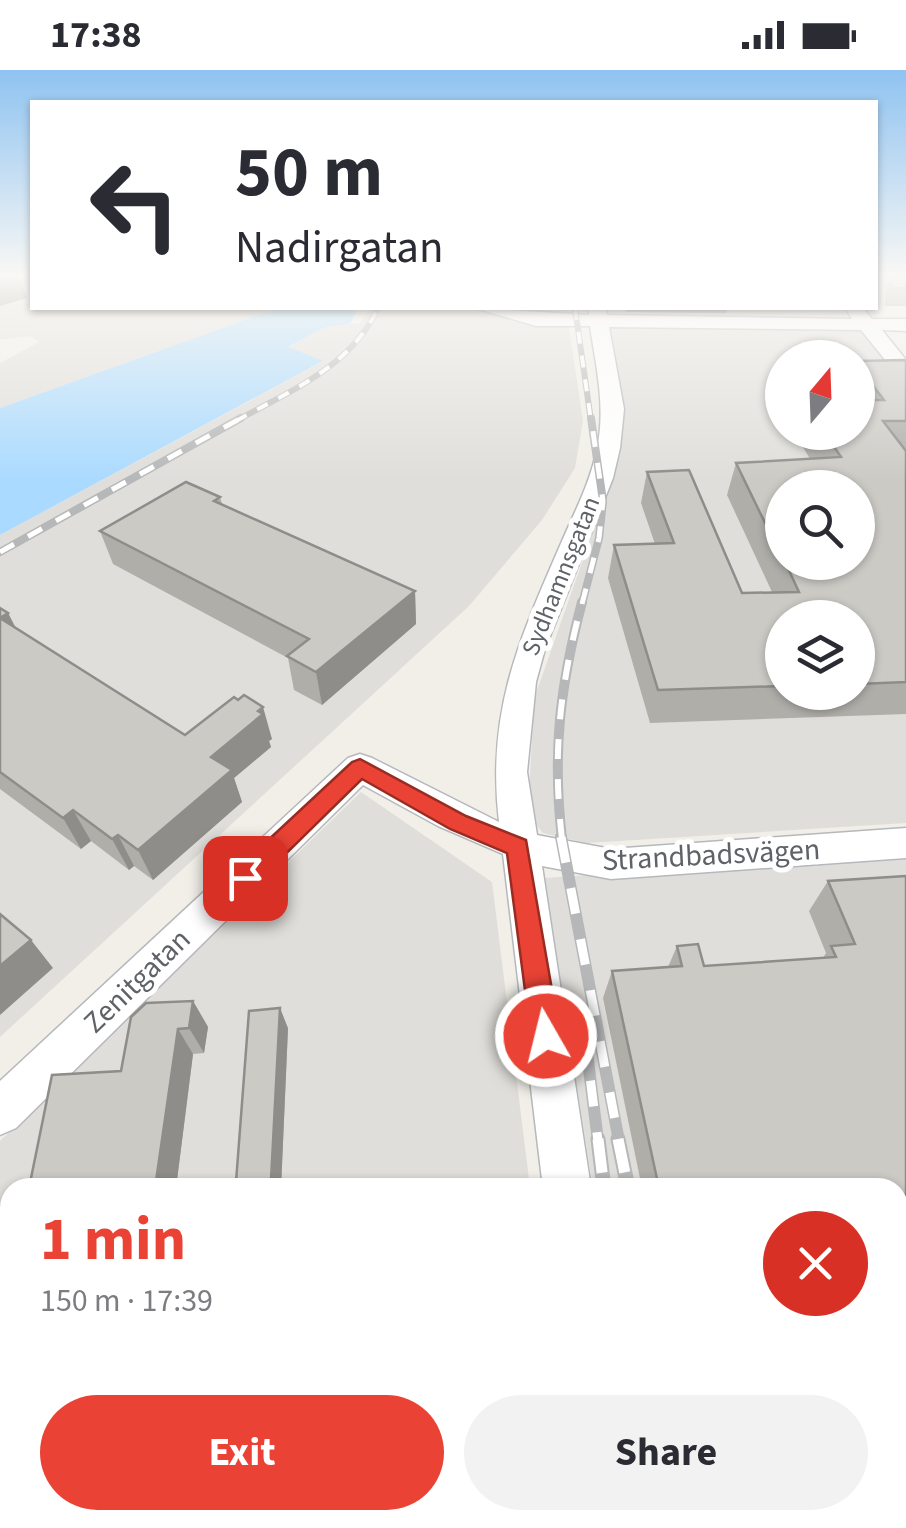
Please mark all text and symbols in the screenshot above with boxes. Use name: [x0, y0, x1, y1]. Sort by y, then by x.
text: 17:38: [50, 8, 142, 62]
text: 50 m: [235, 123, 383, 223]
icon: left: [70, 140, 200, 270]
text: Nadirgatan: [235, 216, 444, 280]
north arrow: [765, 340, 875, 450]
map controls: [765, 340, 875, 710]
button: search: [765, 470, 875, 580]
street label: Sydhamnsgatan: [513, 491, 609, 661]
button: layers: [765, 600, 875, 710]
street label: Strandbadsvägen: [601, 828, 821, 882]
pin: [203, 836, 288, 921]
icon: arrive: [218, 851, 273, 906]
street label: Zenitgatan: [74, 919, 200, 1043]
position arrow: [494, 984, 598, 1088]
text: 1 min: [40, 1198, 186, 1283]
button: close: [763, 1211, 868, 1316]
text: 150 m · 17:39: [40, 1278, 213, 1324]
button: Exit: [40, 1395, 444, 1510]
button: Share: [464, 1395, 868, 1510]

